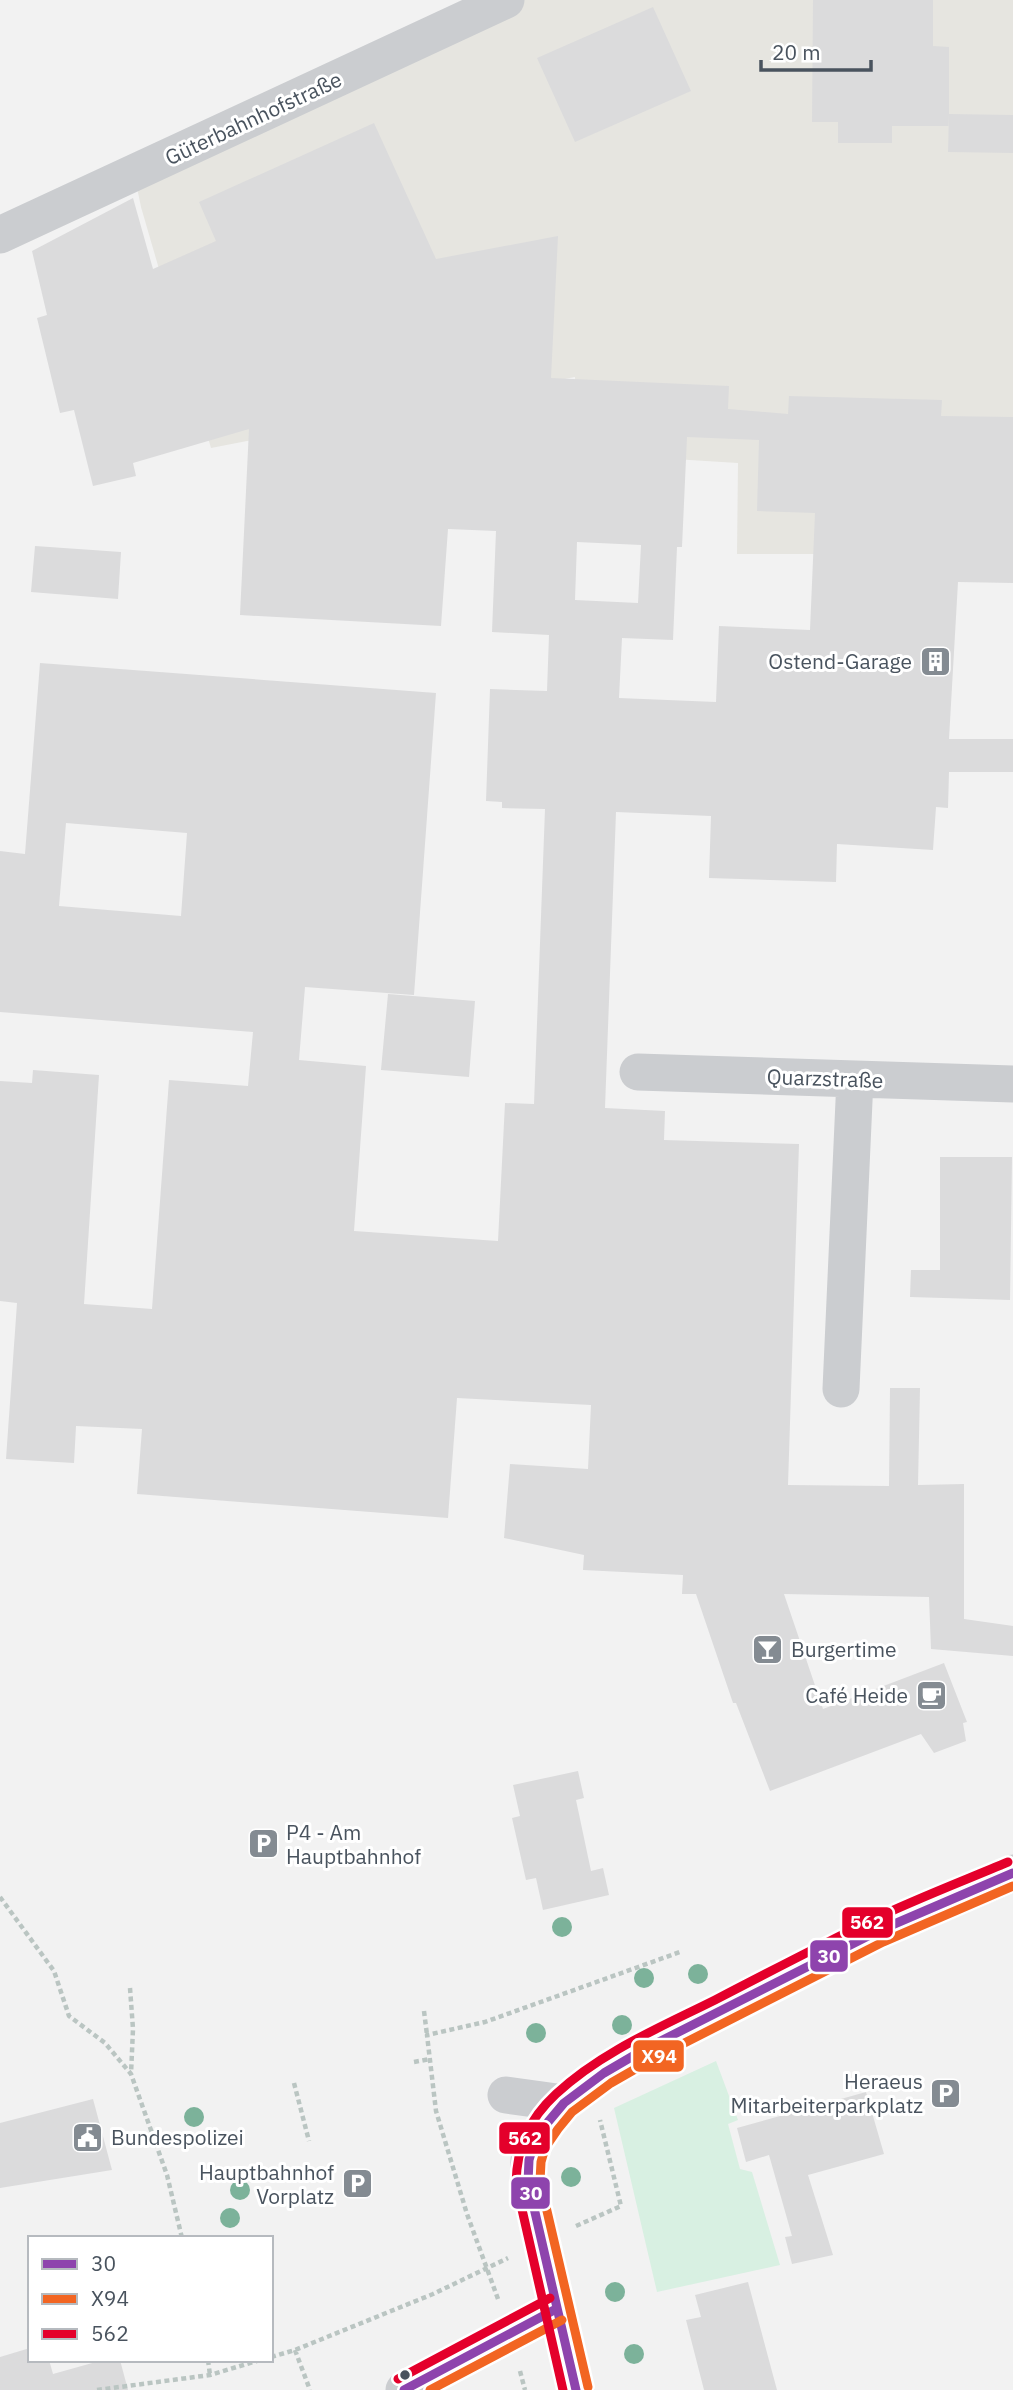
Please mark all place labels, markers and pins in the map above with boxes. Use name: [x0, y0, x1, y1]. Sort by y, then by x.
building icon: Ostend-Garage: [918, 644, 952, 678]
place label: Ostend-Garage: [768, 647, 912, 675]
bar icon: Burgertime: [751, 1632, 785, 1666]
place label: Burgertime: [791, 1635, 897, 1663]
cafe icon: Café Heide: [914, 1678, 948, 1712]
place label: Café Heide: [805, 1681, 908, 1709]
place label: P4 - Am Hauptbahnhof: [286, 1818, 421, 1870]
parking icon: P4 - Am Hauptbahnhof: [246, 1827, 280, 1861]
place label: Heraeus Mitarbeiterparkplatz: [731, 2067, 923, 2119]
parking icon: Heraeus Mitarbeiterparkplatz: [929, 2076, 963, 2110]
public building icon: Bundespolizei: [71, 2120, 105, 2154]
place label: Bundespolizei: [111, 2123, 244, 2151]
place label: Hauptbahnhof Vorplatz: [199, 2158, 334, 2210]
parking icon: Hauptbahnhof Vorplatz: [340, 2167, 374, 2201]
unlabelled marker: [398, 2368, 412, 2382]

